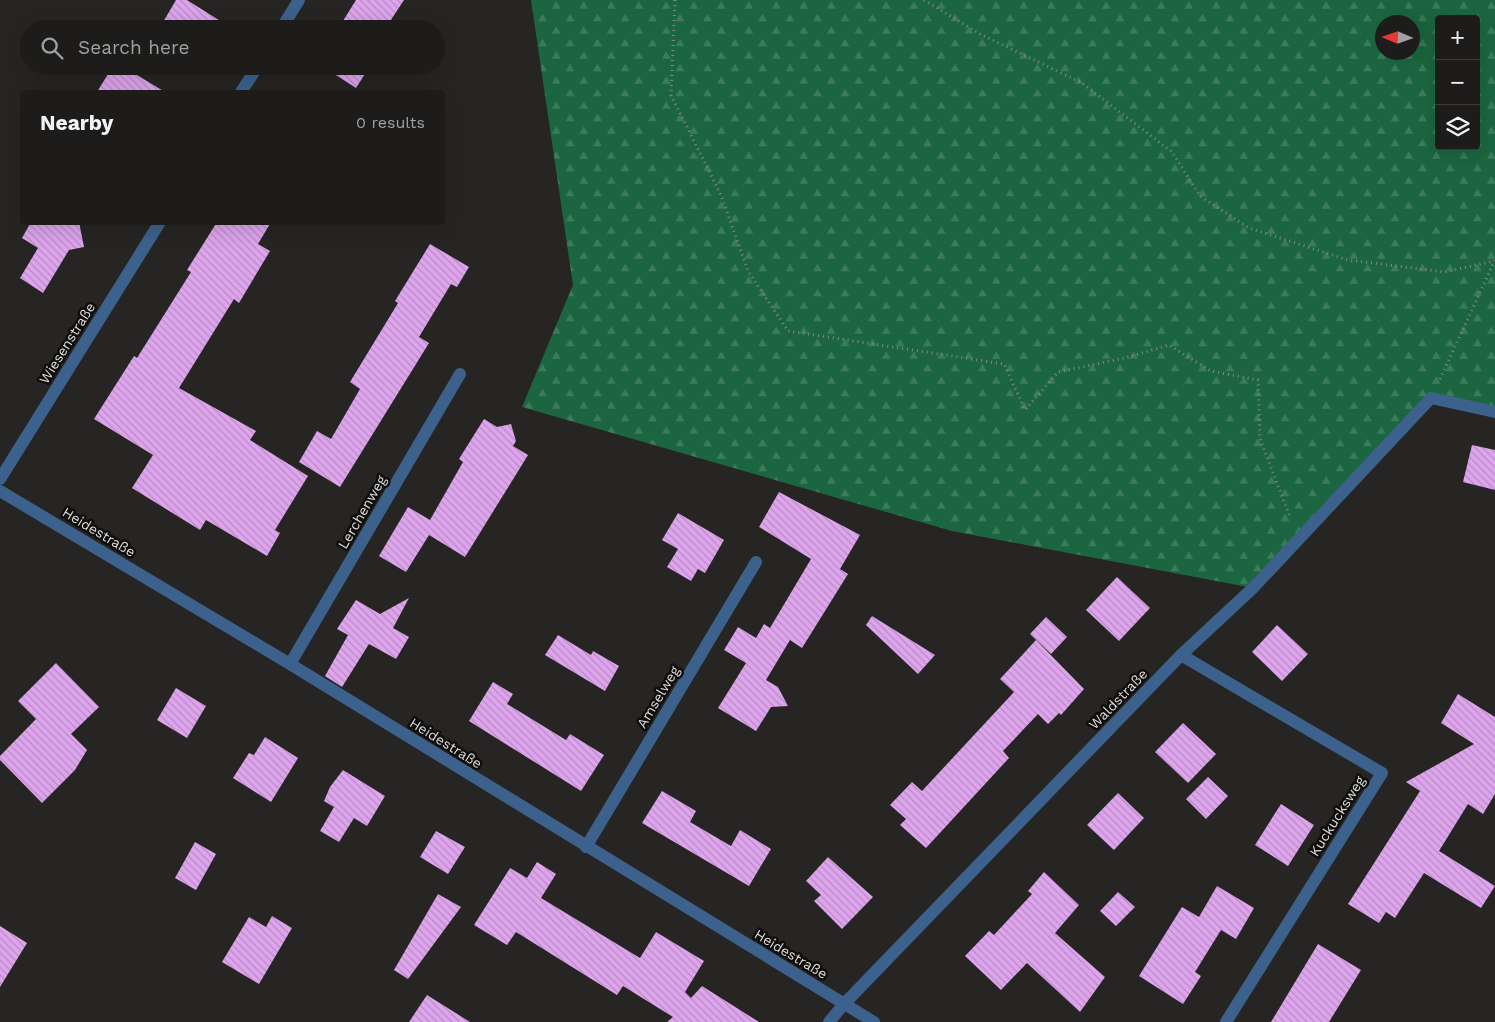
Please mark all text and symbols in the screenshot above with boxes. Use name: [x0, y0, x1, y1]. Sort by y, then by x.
north arrow: [1375, 15, 1420, 60]
map controls: [1435, 15, 1480, 150]
button: +: [1435, 15, 1480, 60]
search box: [20, 20, 445, 75]
icon: search: [38, 34, 66, 62]
text: Search here: [78, 36, 189, 59]
button: −: [1435, 60, 1480, 105]
button: layers: [1435, 105, 1480, 150]
text: Nearby: [40, 110, 113, 135]
text: 0 results: [356, 113, 425, 132]
street label: Wiesenstraße: [36, 299, 98, 387]
street label: Lerchenweg: [335, 472, 390, 551]
street label: Heidestraße: [60, 504, 138, 560]
street label: Amselweg: [633, 663, 683, 731]
street label: Waldstraße: [1085, 666, 1151, 732]
street label: Heidestraße: [407, 714, 485, 772]
street label: Kuckucksweg: [1306, 773, 1368, 859]
street label: Heidestraße: [752, 926, 830, 982]

